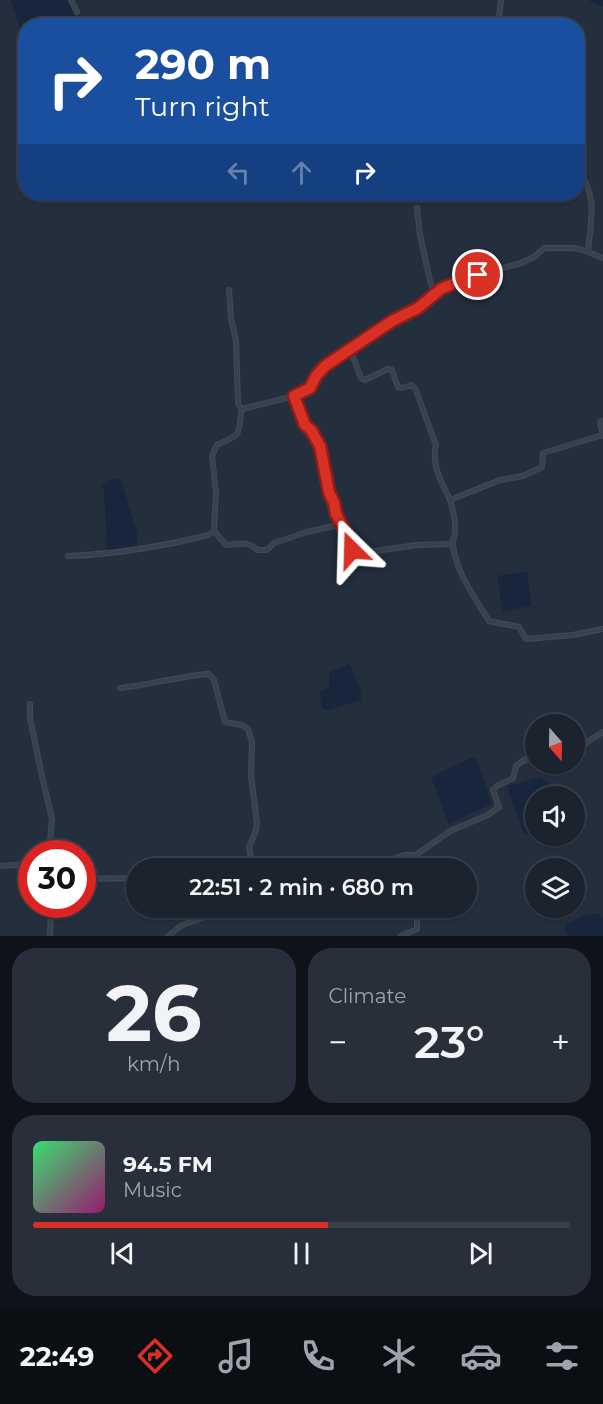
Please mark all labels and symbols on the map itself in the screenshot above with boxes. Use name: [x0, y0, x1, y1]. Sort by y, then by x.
pin: [452, 249, 503, 300]
position arrow: [320, 518, 384, 582]
north arrow: [525, 714, 585, 774]
speed limit sign: 30: [18, 840, 96, 918]

